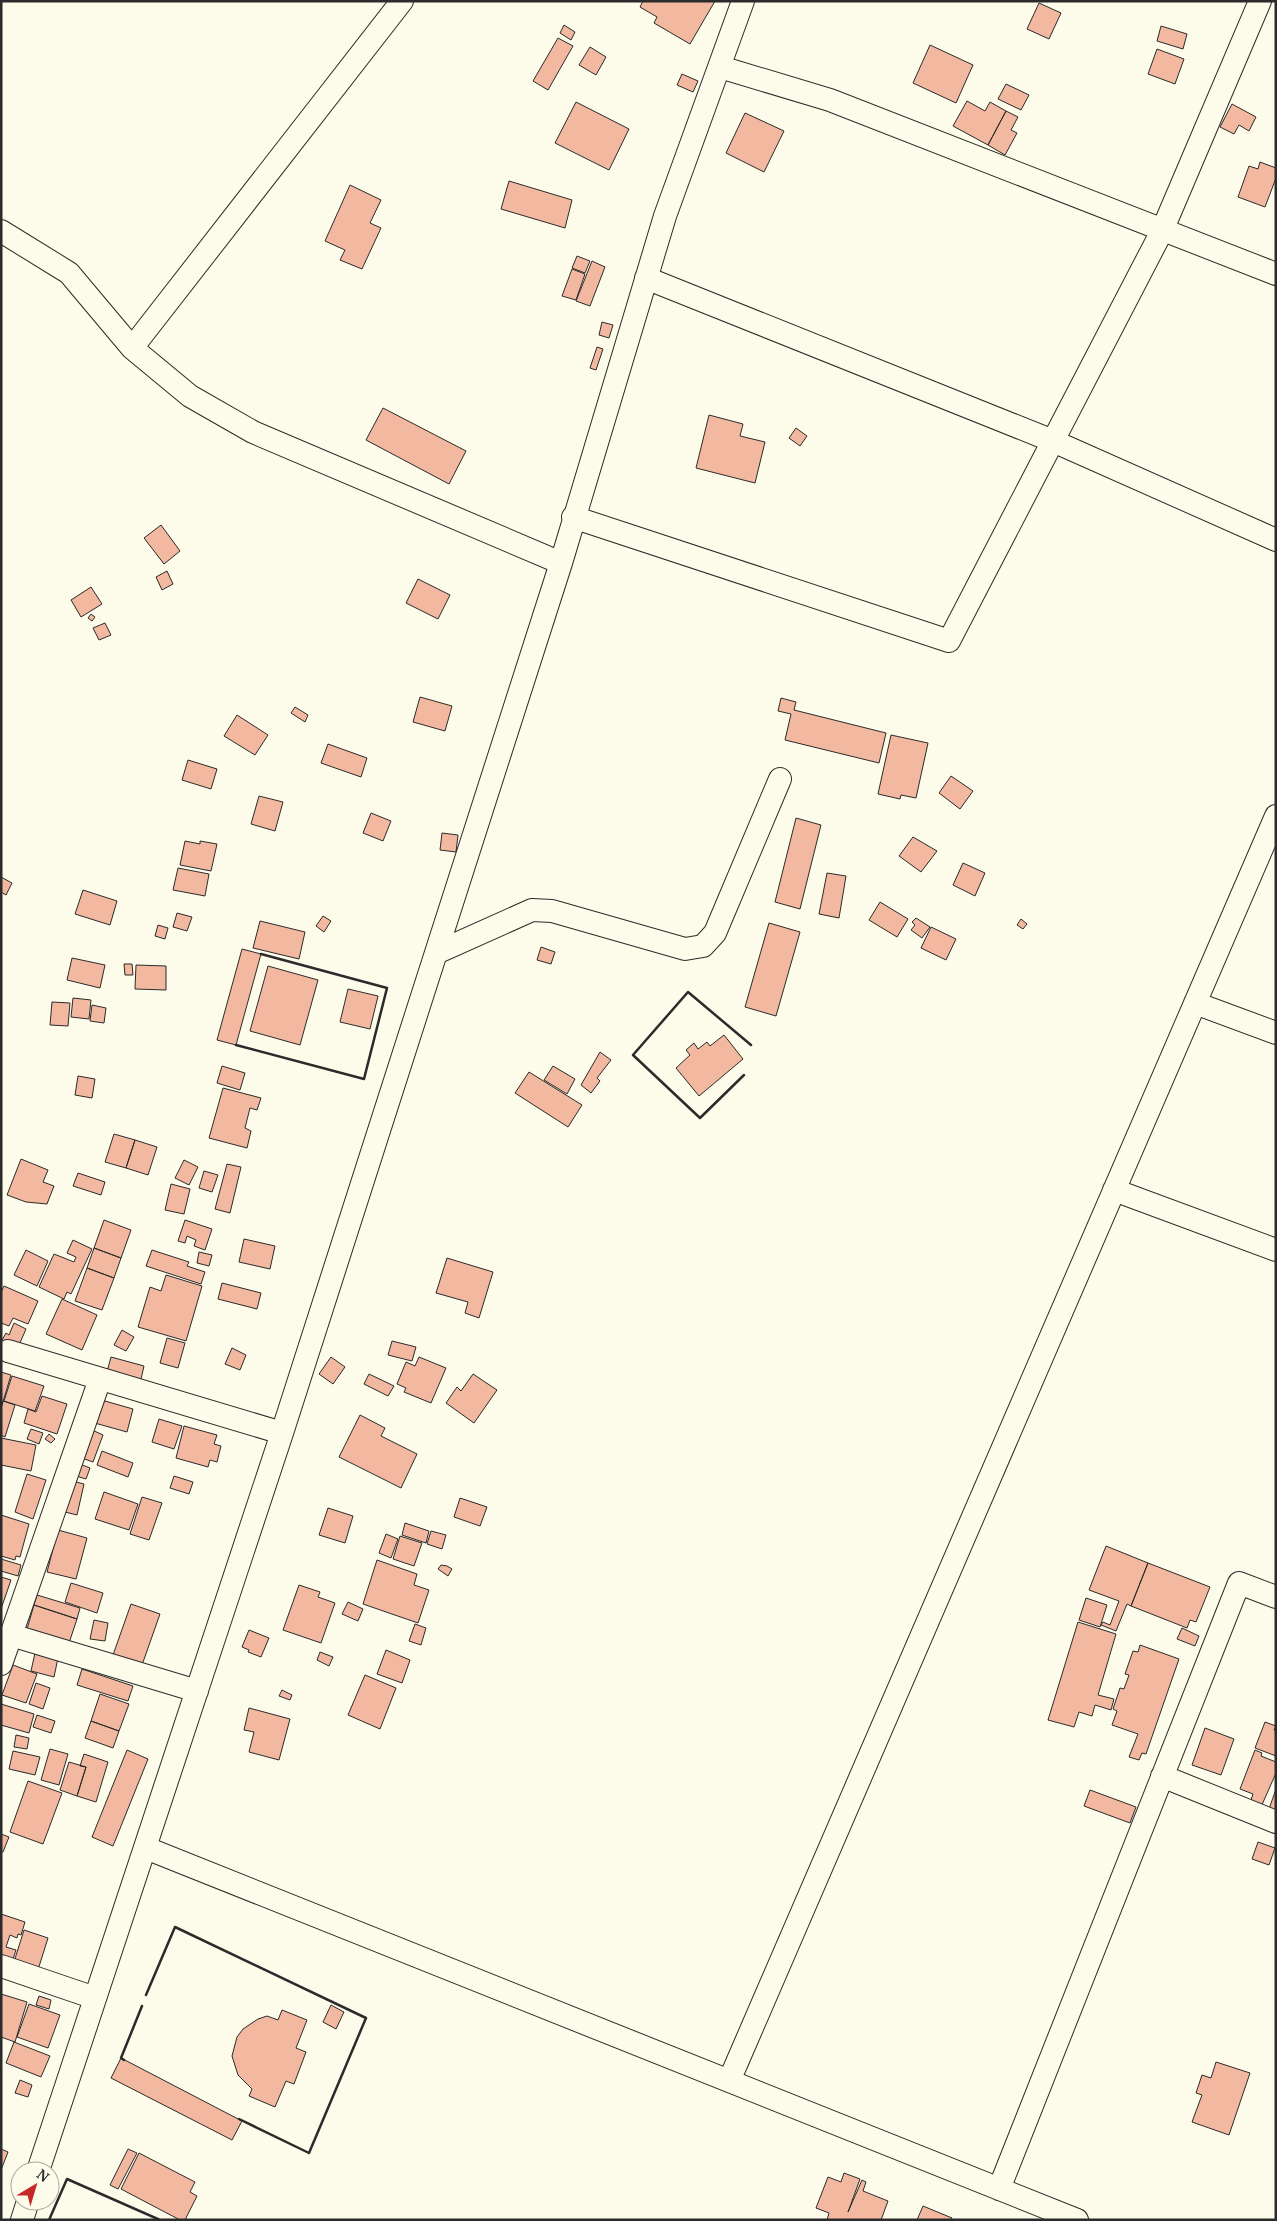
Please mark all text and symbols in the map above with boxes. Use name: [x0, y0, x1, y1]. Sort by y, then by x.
north arrow: [10, 2161, 60, 2211]
text: N: [33, 2164, 54, 2186]

